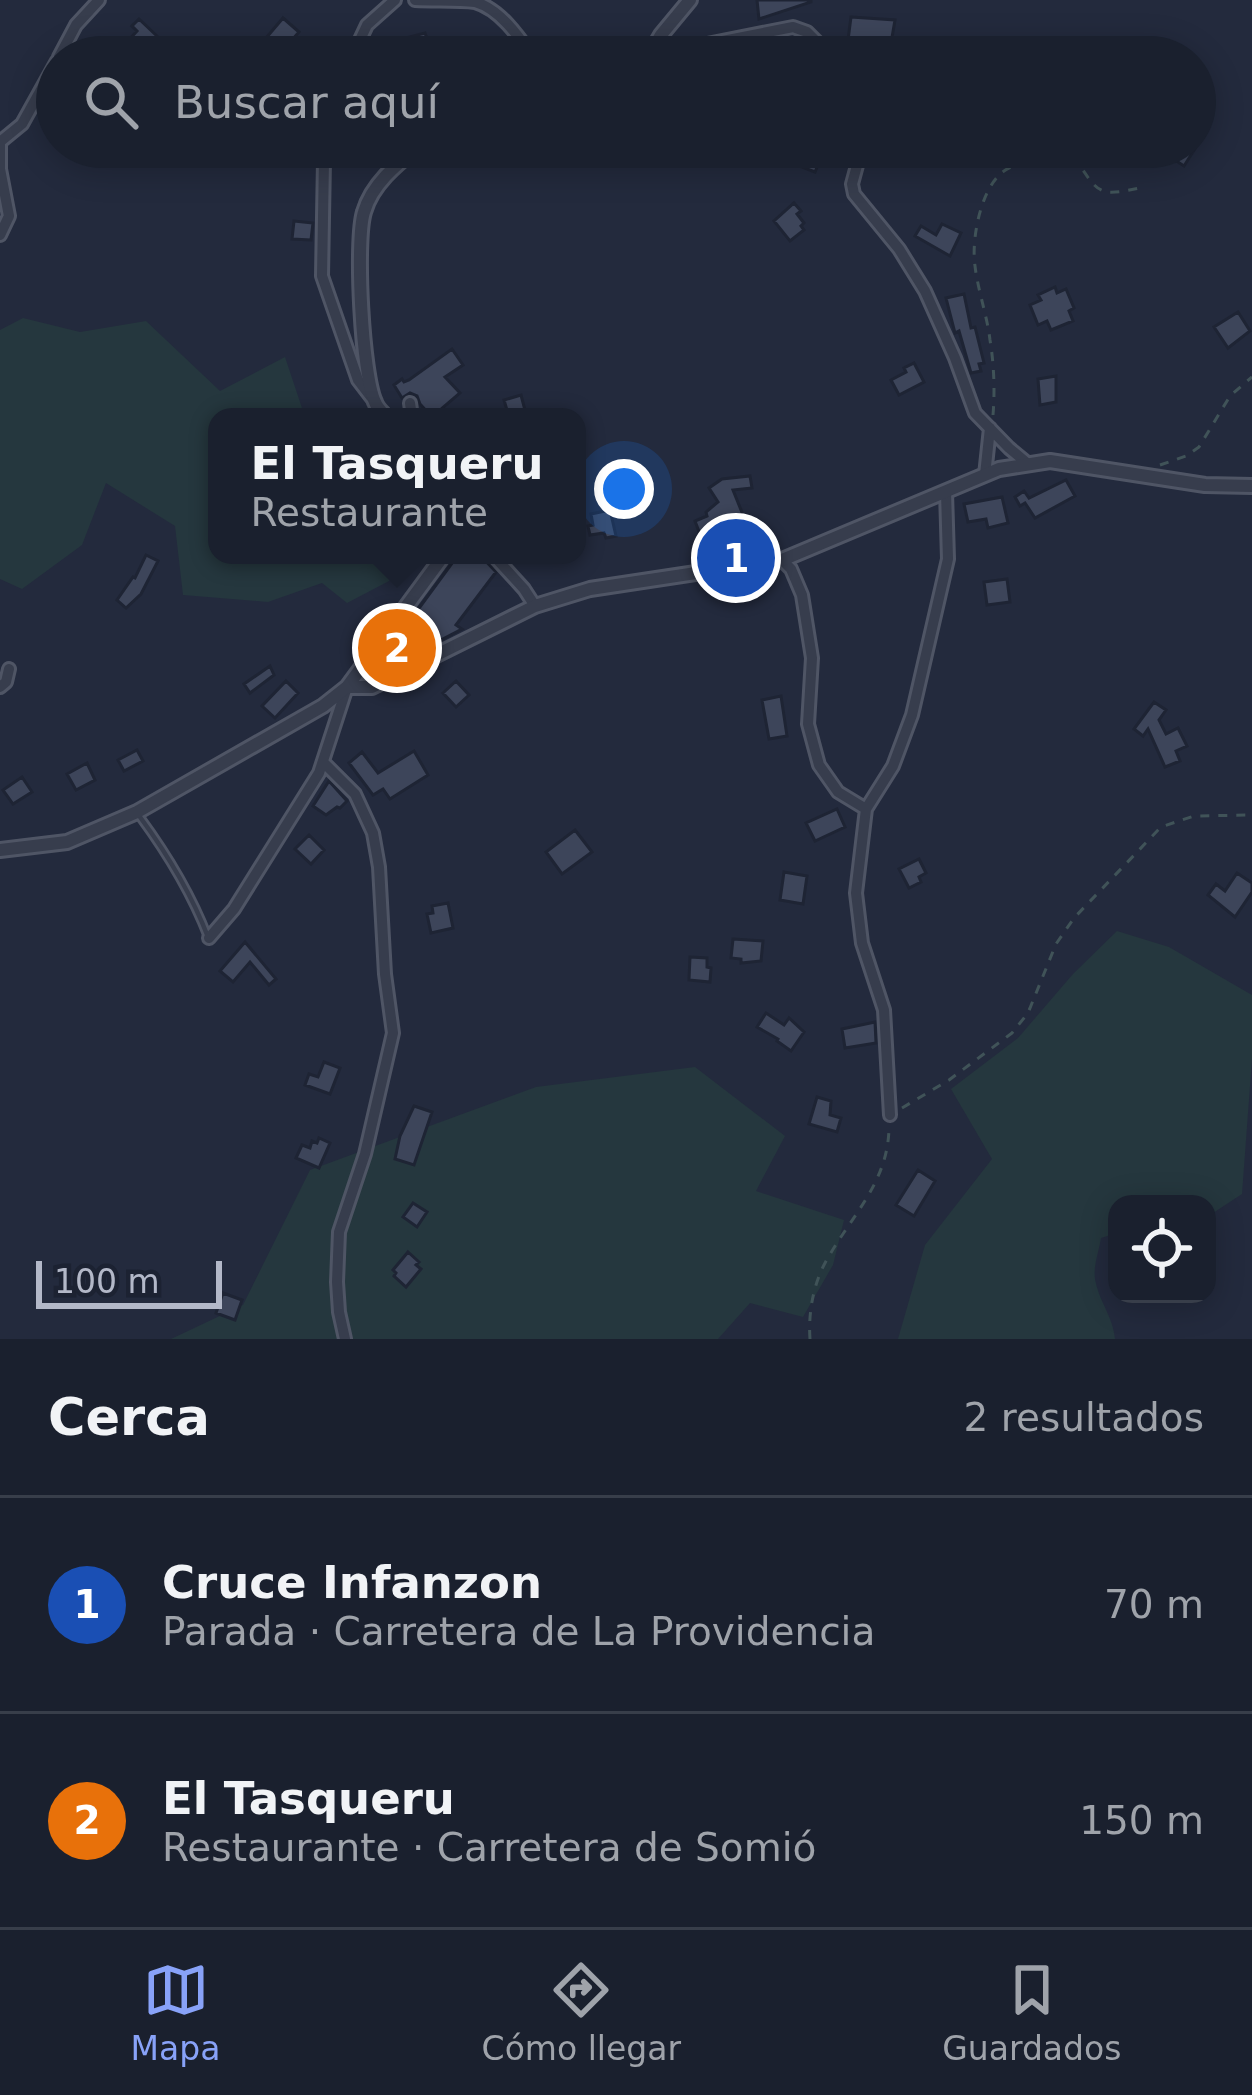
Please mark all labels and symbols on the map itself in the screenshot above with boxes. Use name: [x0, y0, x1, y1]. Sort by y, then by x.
your location: [594, 459, 654, 519]
pin: 1: [697, 513, 775, 603]
pin: 2: [358, 603, 436, 693]
scale bar: [36, 1255, 222, 1308]

